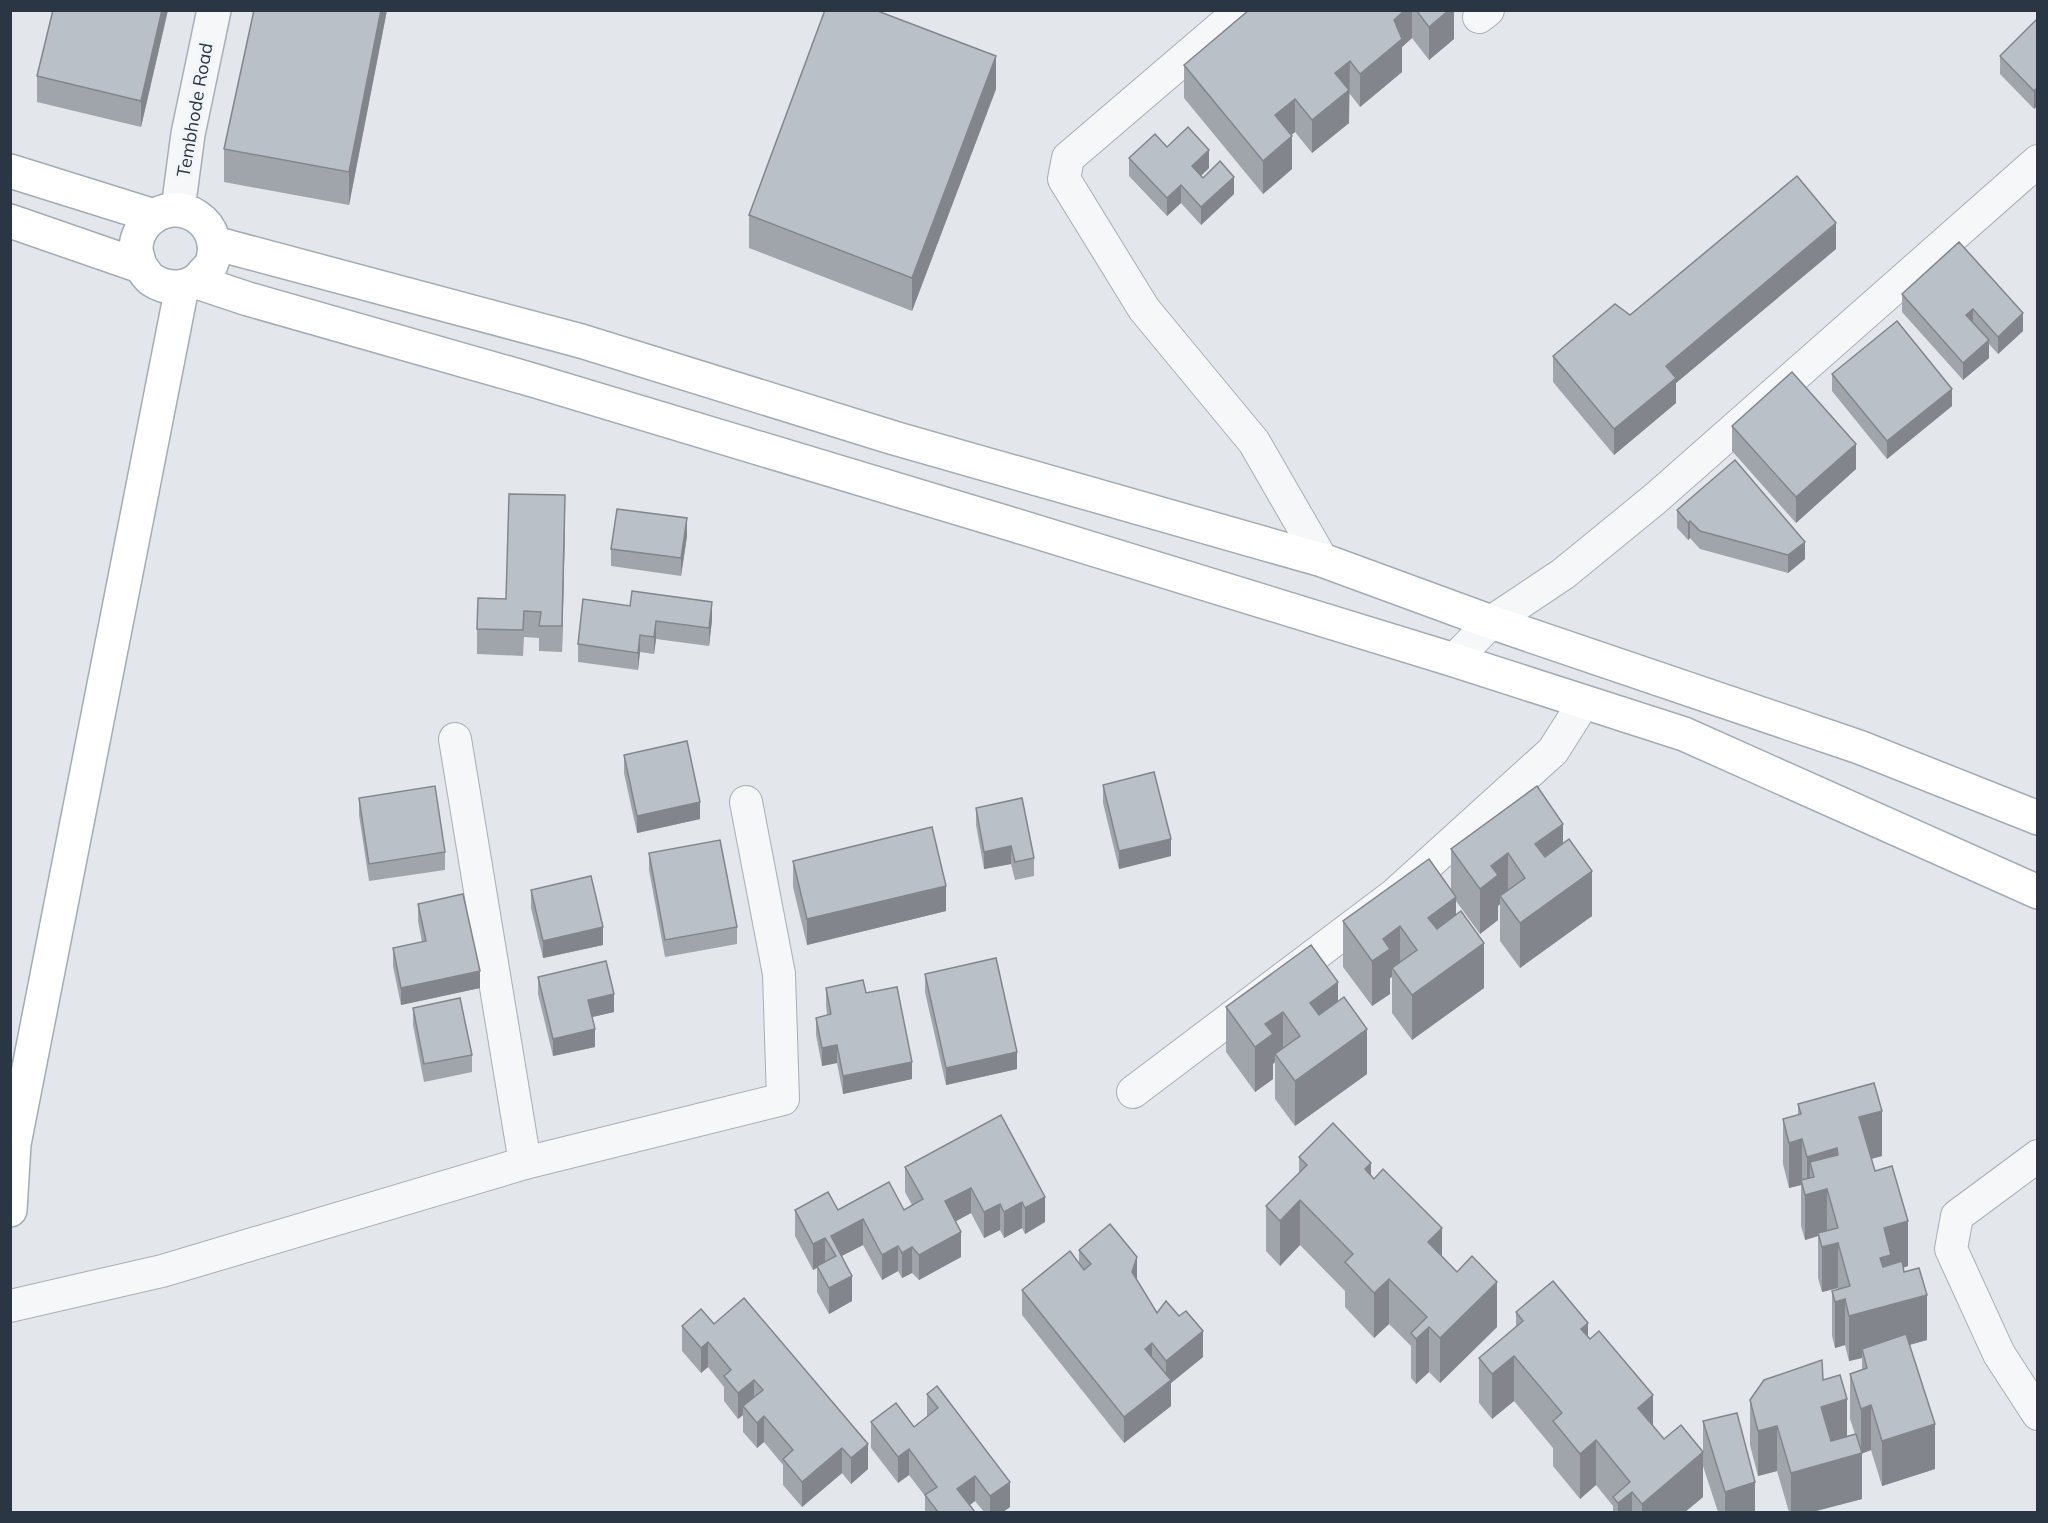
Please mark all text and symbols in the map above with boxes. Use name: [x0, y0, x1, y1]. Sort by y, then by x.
street label: Tembhode Road: [171, 41, 218, 179]

